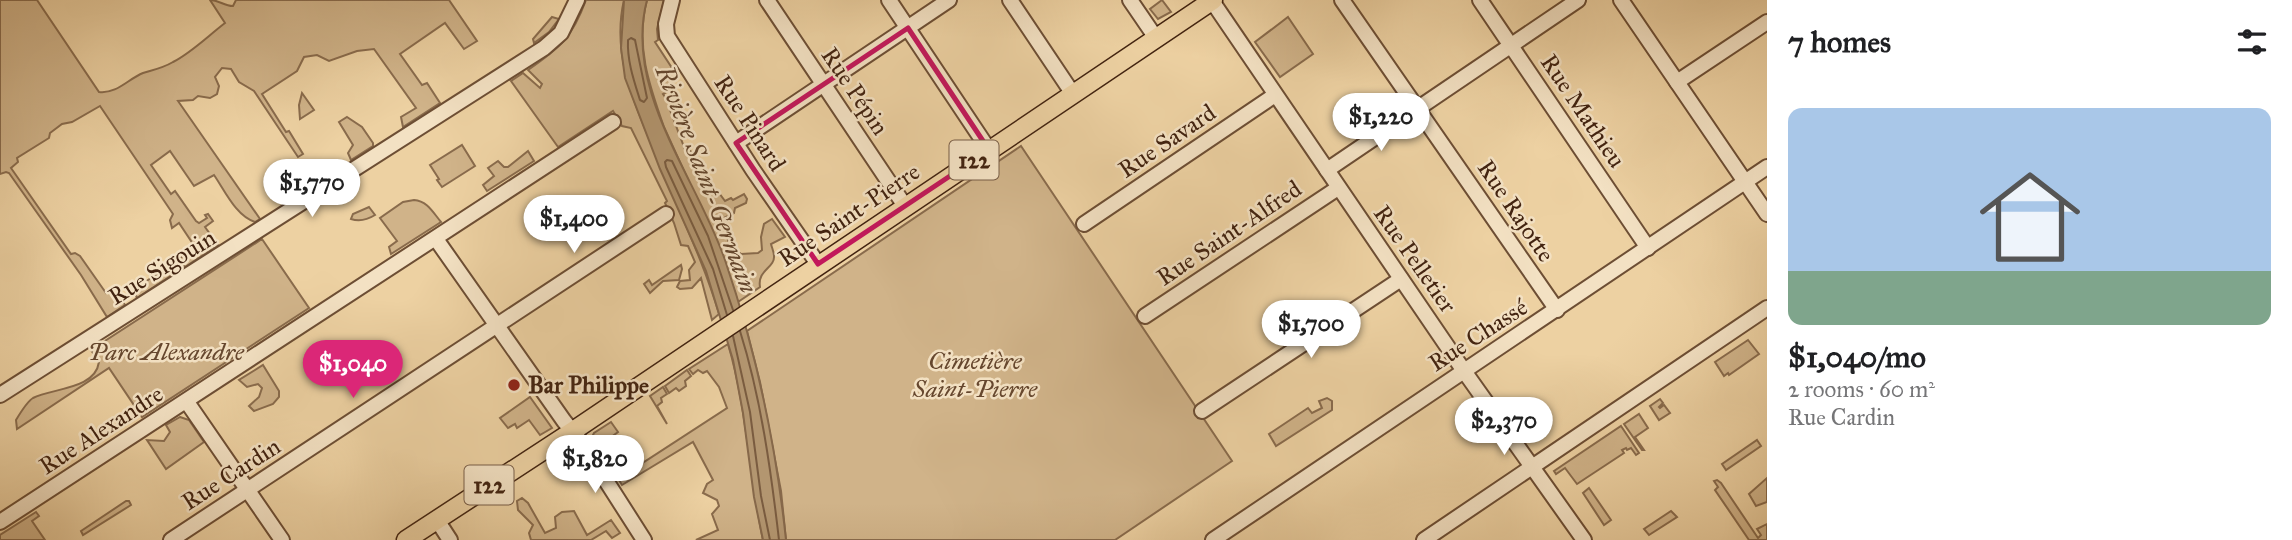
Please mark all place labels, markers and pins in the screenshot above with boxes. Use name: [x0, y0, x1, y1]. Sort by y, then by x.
pin: $1,220: [1324, 94, 1438, 153]
pin: $1,770: [255, 160, 369, 219]
pin: $1,400: [517, 196, 631, 255]
pin: $1,700: [1254, 300, 1368, 360]
pin: $1,040: [296, 340, 410, 400]
place label: Bar Philippe: [528, 370, 649, 400]
marker: Bar Philippe: [506, 377, 522, 393]
pin: $2,370: [1447, 398, 1561, 457]
pin: $1,820: [538, 435, 652, 495]

